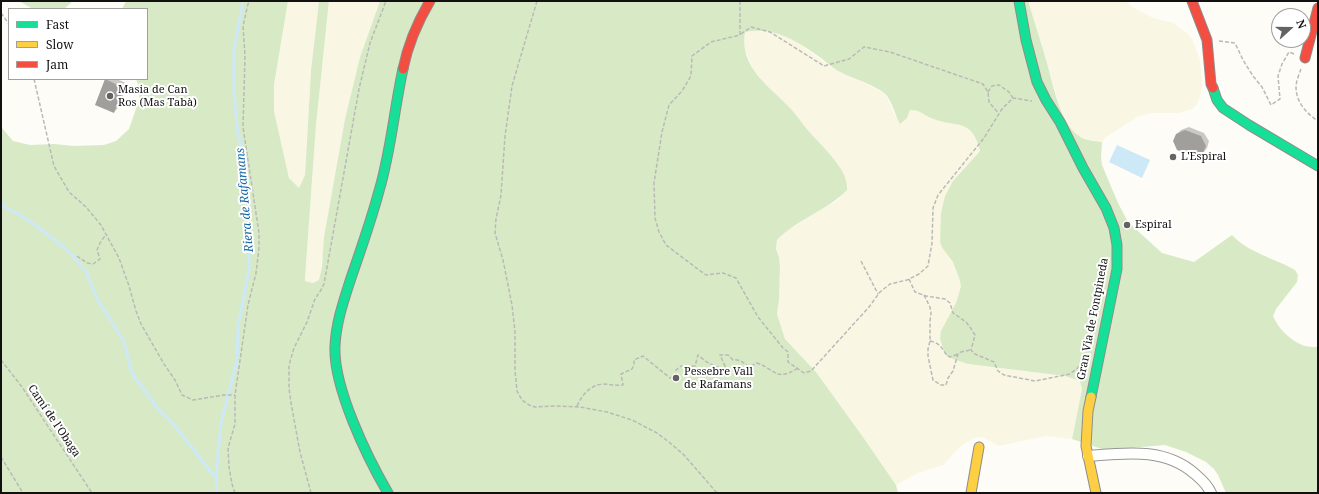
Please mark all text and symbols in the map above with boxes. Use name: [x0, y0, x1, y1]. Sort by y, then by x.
legend: [8, 8, 148, 80]
north arrow: [1271, 8, 1311, 48]
text: Fast: [46, 16, 69, 33]
text: N: [1293, 17, 1310, 31]
text: Slow: [46, 36, 74, 53]
text: Jam: [46, 56, 68, 73]
place label: Masia de Can Ros (Mas Tabà): [118, 83, 197, 109]
marker: Masia de Can Ros (Mas Tabà): [105, 91, 115, 101]
water label: Riera de Rafamans: [233, 147, 257, 253]
place label: L'Espiral: [1181, 150, 1226, 164]
marker: L'Espiral: [1168, 152, 1178, 162]
place label: Espiral: [1135, 218, 1172, 232]
marker: Espiral: [1122, 220, 1132, 230]
street label: Gran Via de Fontpineda: [1075, 257, 1111, 381]
place label: Pessebre Vall de Rafamans: [684, 365, 753, 391]
marker: Pessebre Vall de Rafamans: [671, 373, 681, 383]
street label: Camí de l'Obaga: [25, 382, 83, 460]

